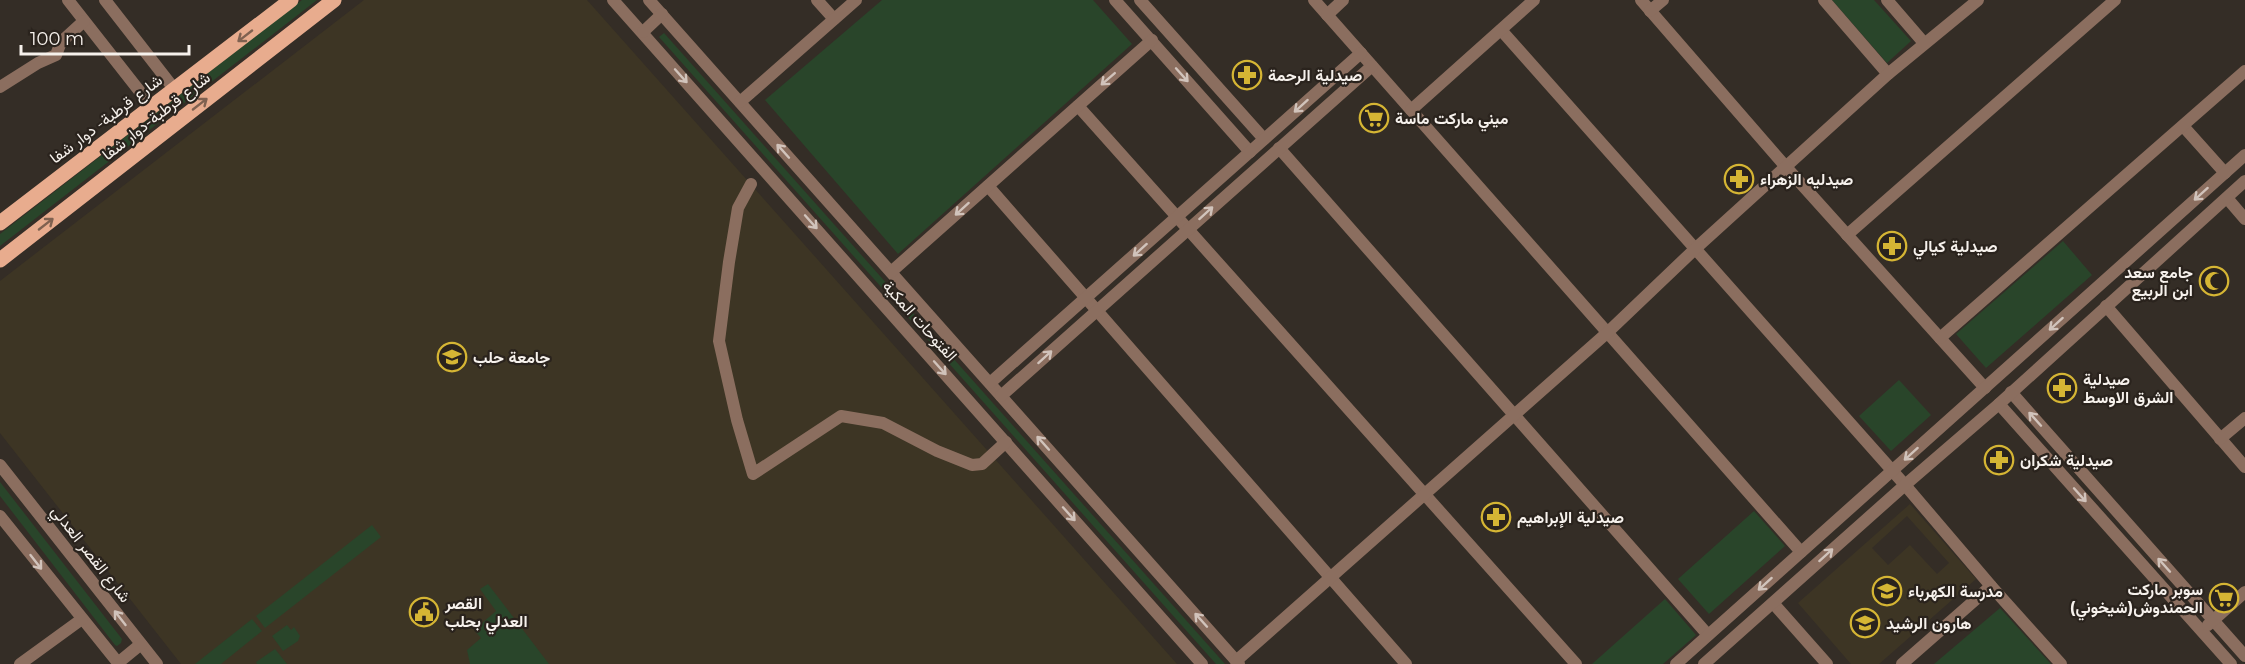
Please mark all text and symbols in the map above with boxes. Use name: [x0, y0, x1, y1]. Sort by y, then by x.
scale bar: [21, 18, 189, 56]
text: 100 m: [30, 28, 84, 50]
one-way arrow: [237, 29, 253, 42]
pharmacy icon: صيدلية الرحمة: [1231, 59, 1263, 91]
place label: صيدلية الرحمة: [1268, 66, 1362, 86]
one-way arrow: [1175, 67, 1189, 82]
street label: شارع قرطبة-دوار شفا: [98, 68, 215, 166]
one-way arrow: [674, 68, 688, 83]
street label: شارع قرطبة- دوار شفا: [46, 70, 167, 169]
one-way arrow: [1101, 72, 1116, 86]
one-way arrow: [192, 98, 208, 110]
one-way arrow: [1294, 99, 1309, 113]
supermarket icon: ميني ماركت ماسة: [1358, 102, 1390, 134]
place label: ميني ماركت ماسة: [1395, 109, 1509, 132]
one-way arrow: [776, 144, 790, 159]
pharmacy icon: صيدليه الزهراء: [1723, 163, 1755, 195]
place label: صيدليه الزهراء: [1760, 170, 1853, 190]
one-way arrow: [2194, 187, 2209, 201]
one-way arrow: [955, 202, 970, 216]
one-way arrow: [1198, 206, 1213, 220]
one-way arrow: [804, 214, 818, 229]
one-way arrow: [38, 217, 54, 230]
pharmacy icon: صيدلية كيالي: [1876, 230, 1908, 262]
place label: صيدلية كيالي: [1913, 237, 1998, 260]
one-way arrow: [1133, 243, 1148, 257]
place label: جامع سعد ابن الربيع: [2124, 263, 2193, 302]
mosque icon: جامع سعد ابن الربيع: [2198, 265, 2230, 297]
street label: الفتوحات المكية: [878, 277, 961, 366]
one-way arrow: [2049, 317, 2064, 331]
school or university icon: جامعة حلب: [436, 341, 468, 373]
place label: جامعة حلب: [473, 348, 550, 367]
one-way arrow: [1037, 350, 1052, 364]
one-way arrow: [933, 360, 947, 375]
place label: صيدلية الشرق الاوسط: [2083, 370, 2173, 408]
pharmacy icon: صيدلية الشرق الاوسط: [2046, 372, 2078, 404]
one-way arrow: [2028, 412, 2042, 427]
one-way arrow: [1036, 436, 1050, 451]
pharmacy icon: صيدلية شكران: [1983, 444, 2015, 476]
one-way arrow: [1904, 447, 1919, 461]
place label: صيدلية شكران: [2020, 451, 2113, 471]
one-way arrow: [2073, 487, 2087, 502]
pharmacy icon: صيدلية الإبراهيم: [1480, 501, 1512, 533]
street label: شارع القصر العدلي: [44, 502, 135, 609]
one-way arrow: [1062, 506, 1076, 521]
place label: صيدلية الإبراهيم: [1517, 508, 1624, 528]
one-way arrow: [1818, 548, 1833, 562]
one-way arrow: [30, 553, 43, 569]
one-way arrow: [2158, 557, 2171, 573]
school or university icon: مدرسة الكهرباء: [1871, 575, 1903, 607]
one-way arrow: [1758, 577, 1773, 591]
place label: سوبر ماركت الحمندوش(شيخوني): [2070, 580, 2203, 621]
place label: مدرسة الكهرباء: [1908, 582, 2003, 602]
supermarket icon: سوبر ماركت الحمندوش(شيخوني): [2208, 582, 2240, 614]
place label: القصر العدلي بحلب: [444, 594, 528, 635]
public building icon: القصر العدلي بحلب: [408, 596, 440, 628]
school or university icon: هارون الرشيد: [1849, 607, 1881, 639]
one-way arrow: [114, 610, 127, 626]
one-way arrow: [1194, 613, 1208, 628]
place label: هارون الرشيد: [1886, 614, 1972, 634]

